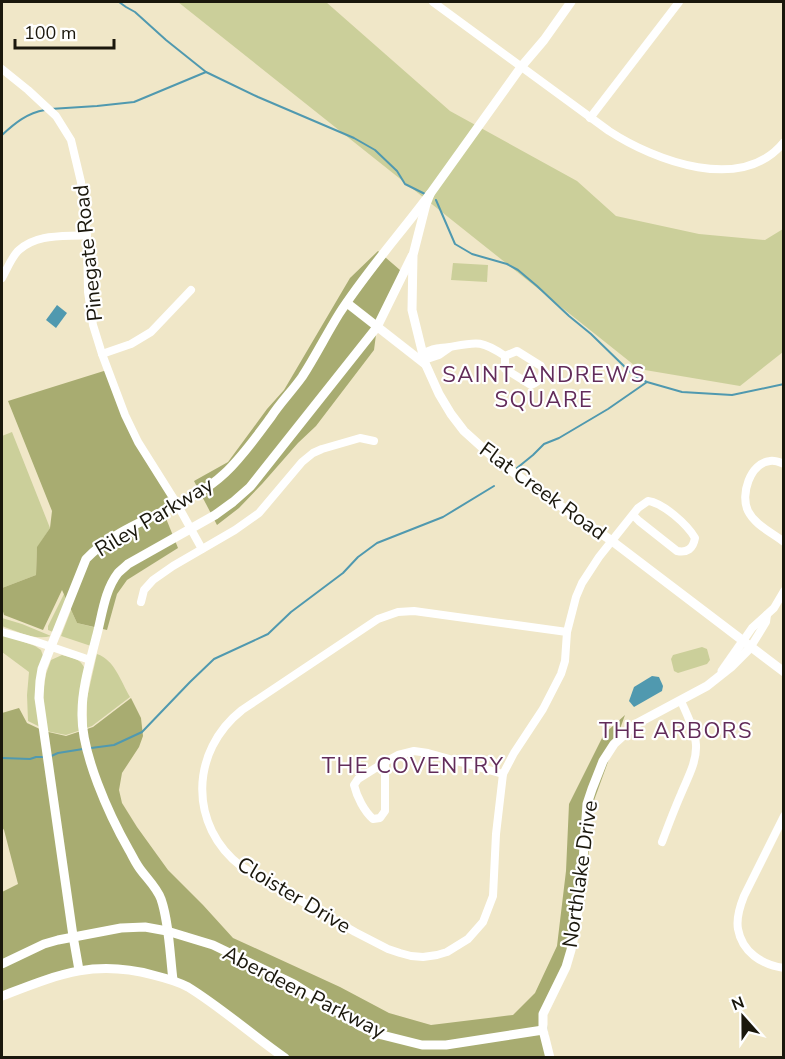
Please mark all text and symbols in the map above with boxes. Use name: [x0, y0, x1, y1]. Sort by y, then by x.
scale bar: [15, 12, 114, 50]
text: 100 m: [24, 21, 76, 45]
street label: Pinegate Road: [67, 183, 109, 323]
district label: SAINT ANDREWS SQUARE: [442, 360, 646, 415]
street label: Flat Creek Road: [474, 436, 612, 546]
street label: Riley Parkway: [90, 471, 218, 563]
district label: THE ARBORS: [599, 716, 753, 746]
district label: THE COVENTRY: [322, 751, 504, 781]
street label: Northlake Drive: [556, 799, 604, 949]
street label: Cloister Drive: [232, 850, 356, 940]
street label: Aberdeen Parkway: [218, 939, 390, 1045]
north arrow: [713, 987, 773, 1047]
text: N: [728, 992, 748, 1016]

